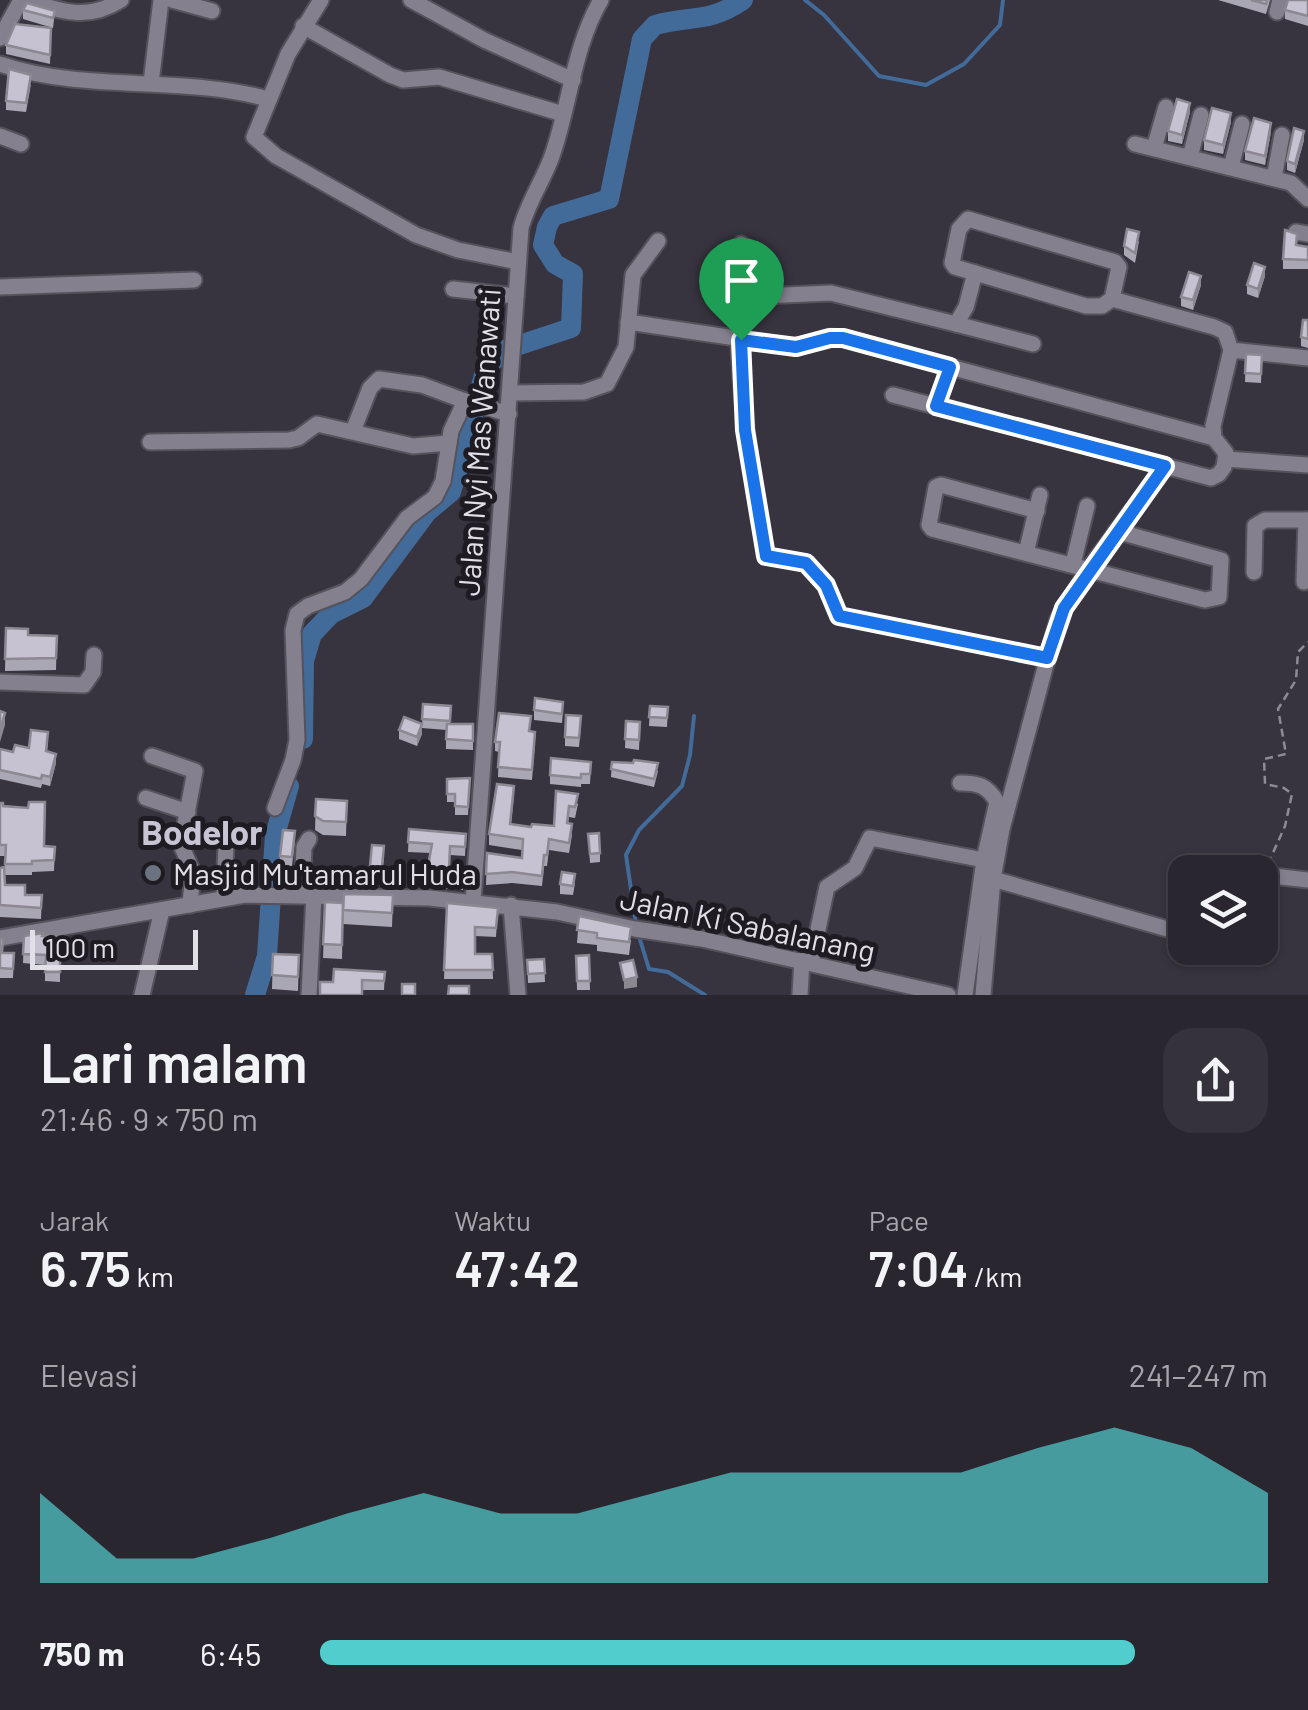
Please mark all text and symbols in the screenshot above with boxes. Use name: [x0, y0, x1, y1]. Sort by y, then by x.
pin: [699, 238, 784, 341]
icon: arrive: [714, 253, 769, 308]
street label: Jalan Nyi Mas Wanawati: [449, 287, 507, 597]
district label: Bodelor: [141, 810, 263, 852]
place label: Masjid Mu'tamarul Huda: [173, 855, 477, 891]
map controls: [1168, 855, 1278, 965]
button: layers: [1168, 855, 1278, 965]
marker: Masjid Mu'tamarul Huda: [142, 862, 164, 884]
street label: Jalan Ki Sabalanang: [617, 879, 879, 969]
scale bar: [30, 925, 198, 970]
text: 100 m: [45, 930, 115, 964]
text: Lari malam: [40, 1028, 308, 1094]
button: share: [1163, 1028, 1268, 1133]
text: 21:46 · 9 × 750 m: [40, 1099, 258, 1137]
text: Jarak: [40, 1203, 109, 1237]
text: Waktu: [454, 1203, 531, 1237]
text: Pace: [869, 1203, 929, 1237]
text: 6.75: [40, 1237, 131, 1297]
text: 47:42: [454, 1237, 580, 1297]
text: 7:04: [869, 1237, 968, 1297]
text: km: [131, 1259, 174, 1293]
text: /km: [968, 1259, 1022, 1293]
text: Elevasi: [40, 1355, 138, 1393]
text: 241–247 m: [1129, 1355, 1268, 1393]
text: 750 m: [40, 1634, 124, 1672]
text: 6:45: [200, 1634, 261, 1672]

